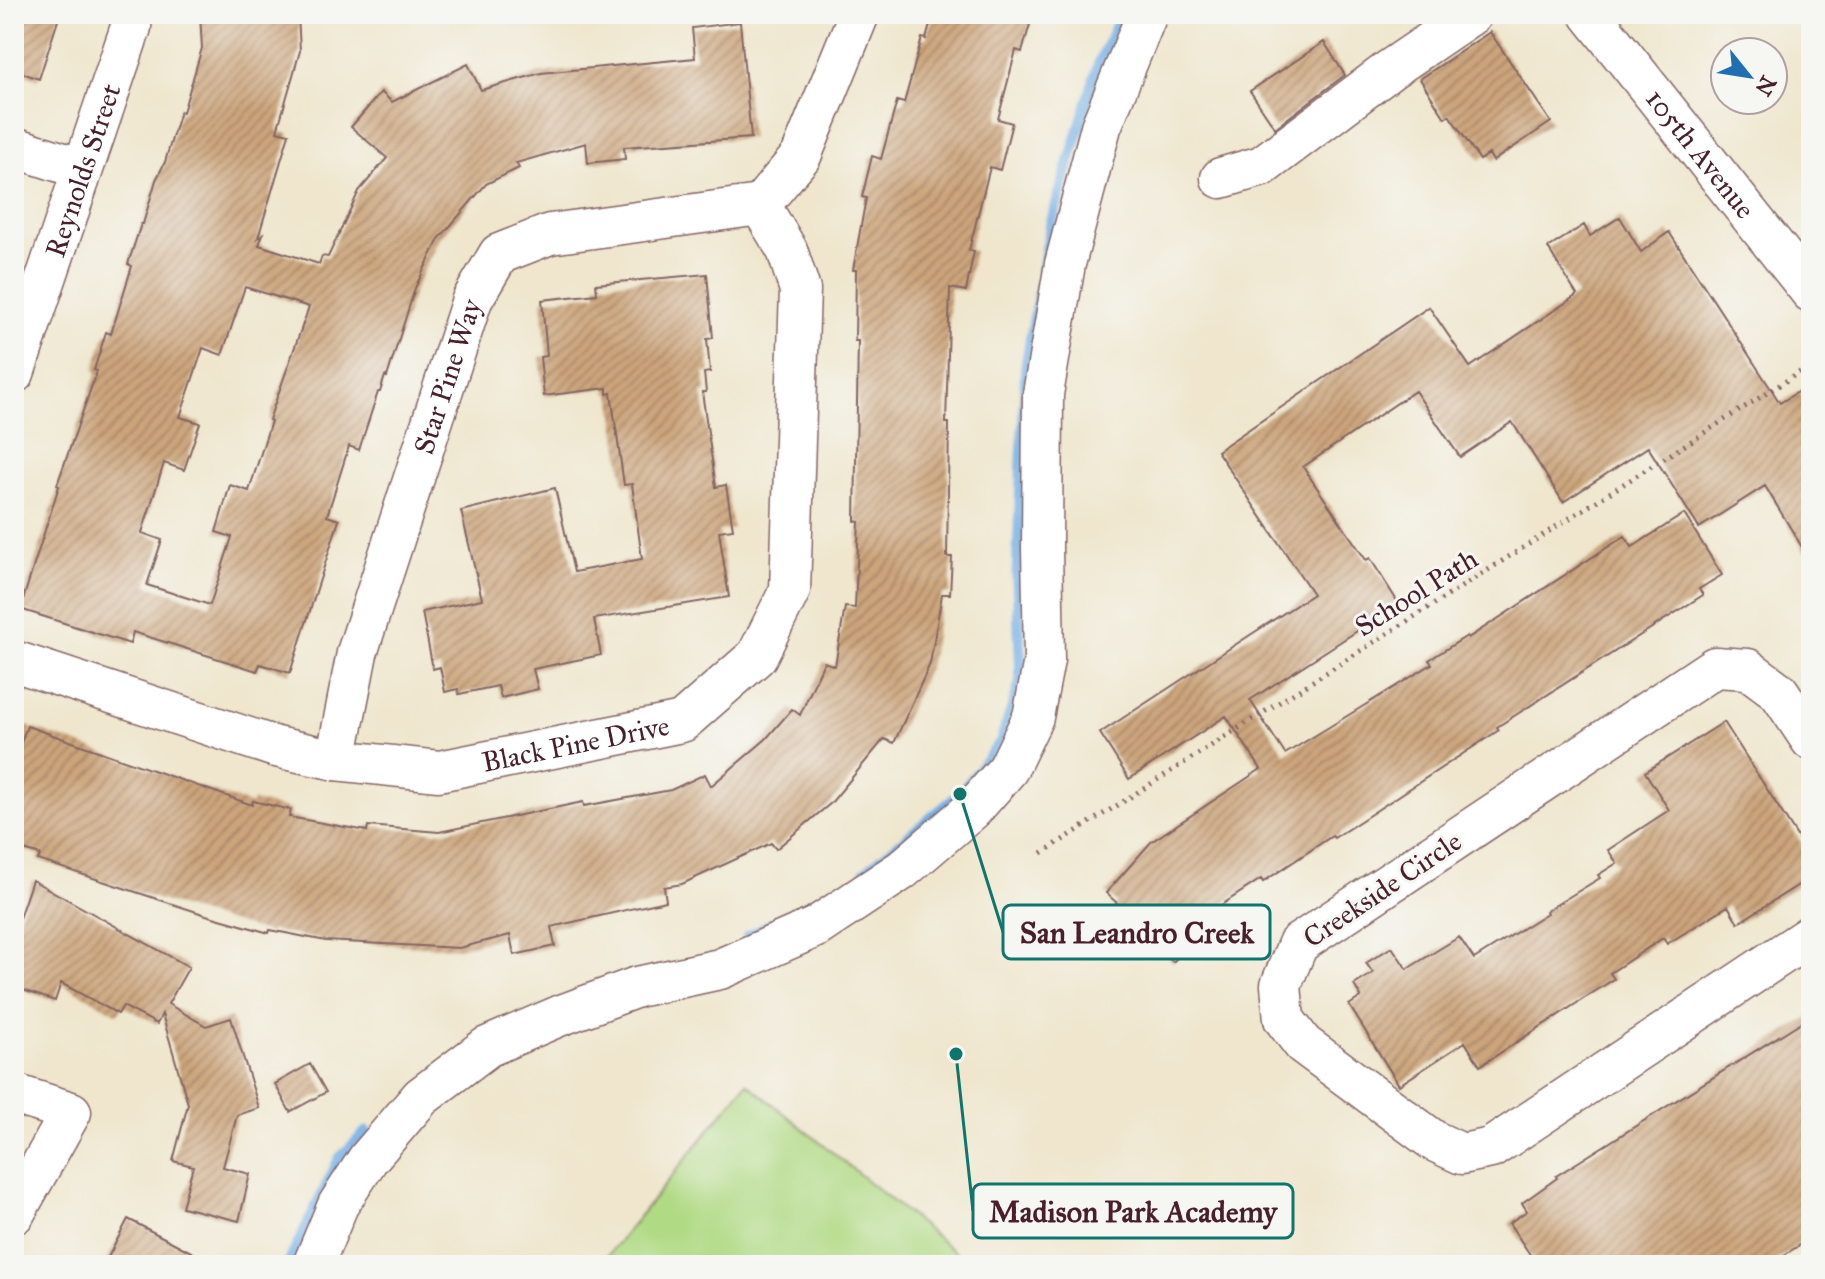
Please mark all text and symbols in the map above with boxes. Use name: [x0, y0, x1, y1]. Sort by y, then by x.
north arrow: [1709, 36, 1789, 116]
text: N: [1749, 71, 1782, 101]
street label: Reynolds Street: [37, 79, 129, 262]
street label: 105th Avenue: [1638, 82, 1763, 226]
street label: Star Pine Way: [406, 294, 489, 458]
street label: School Path: [1348, 541, 1485, 644]
street label: Black Pine Drive: [479, 708, 672, 780]
street label: Creekside Circle: [1297, 824, 1468, 955]
callout: San Leandro Creek: [1003, 905, 1270, 959]
text: San Leandro Creek: [1020, 915, 1255, 951]
callout: Madison Park Academy: [973, 1184, 1293, 1238]
text: Madison Park Academy: [989, 1194, 1278, 1230]

